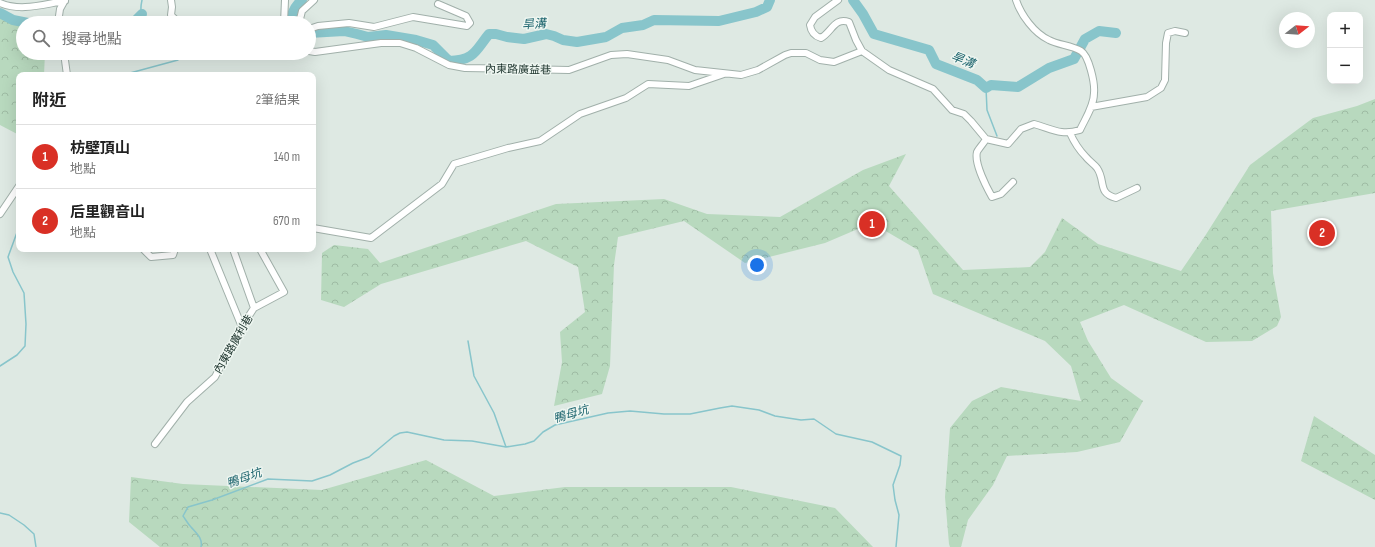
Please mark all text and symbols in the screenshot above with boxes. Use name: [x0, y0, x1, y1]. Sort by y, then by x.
north arrow: [1279, 12, 1315, 48]
map controls: [1327, 12, 1363, 84]
button: +: [1327, 12, 1363, 48]
search box: [16, 16, 316, 60]
water label: 旱溝: [522, 16, 549, 33]
icon: search: [30, 27, 52, 49]
text: 搜尋地點: [62, 30, 122, 49]
button: −: [1327, 48, 1363, 84]
water label: 旱溝: [949, 49, 979, 73]
street label: 內東路廣益巷: [485, 62, 551, 77]
text: 附近: [32, 91, 66, 111]
text: 2筆結果: [256, 92, 300, 108]
text: 枋壁頂山: [70, 139, 130, 158]
text: 1: [42, 149, 48, 165]
text: 140 m: [274, 149, 300, 165]
text: 地點: [70, 161, 96, 177]
text: 后里觀音山: [70, 203, 145, 222]
pin: 1: [859, 209, 885, 239]
text: 2: [42, 213, 48, 229]
text: 670 m: [273, 213, 300, 229]
pin: 2: [1309, 218, 1335, 248]
text: 地點: [70, 225, 96, 241]
your location: [747, 255, 767, 275]
street label: 內東路廣利巷: [211, 312, 256, 376]
water label: 鴨母坑: [552, 402, 592, 427]
water label: 鴨母坑: [225, 465, 266, 491]

